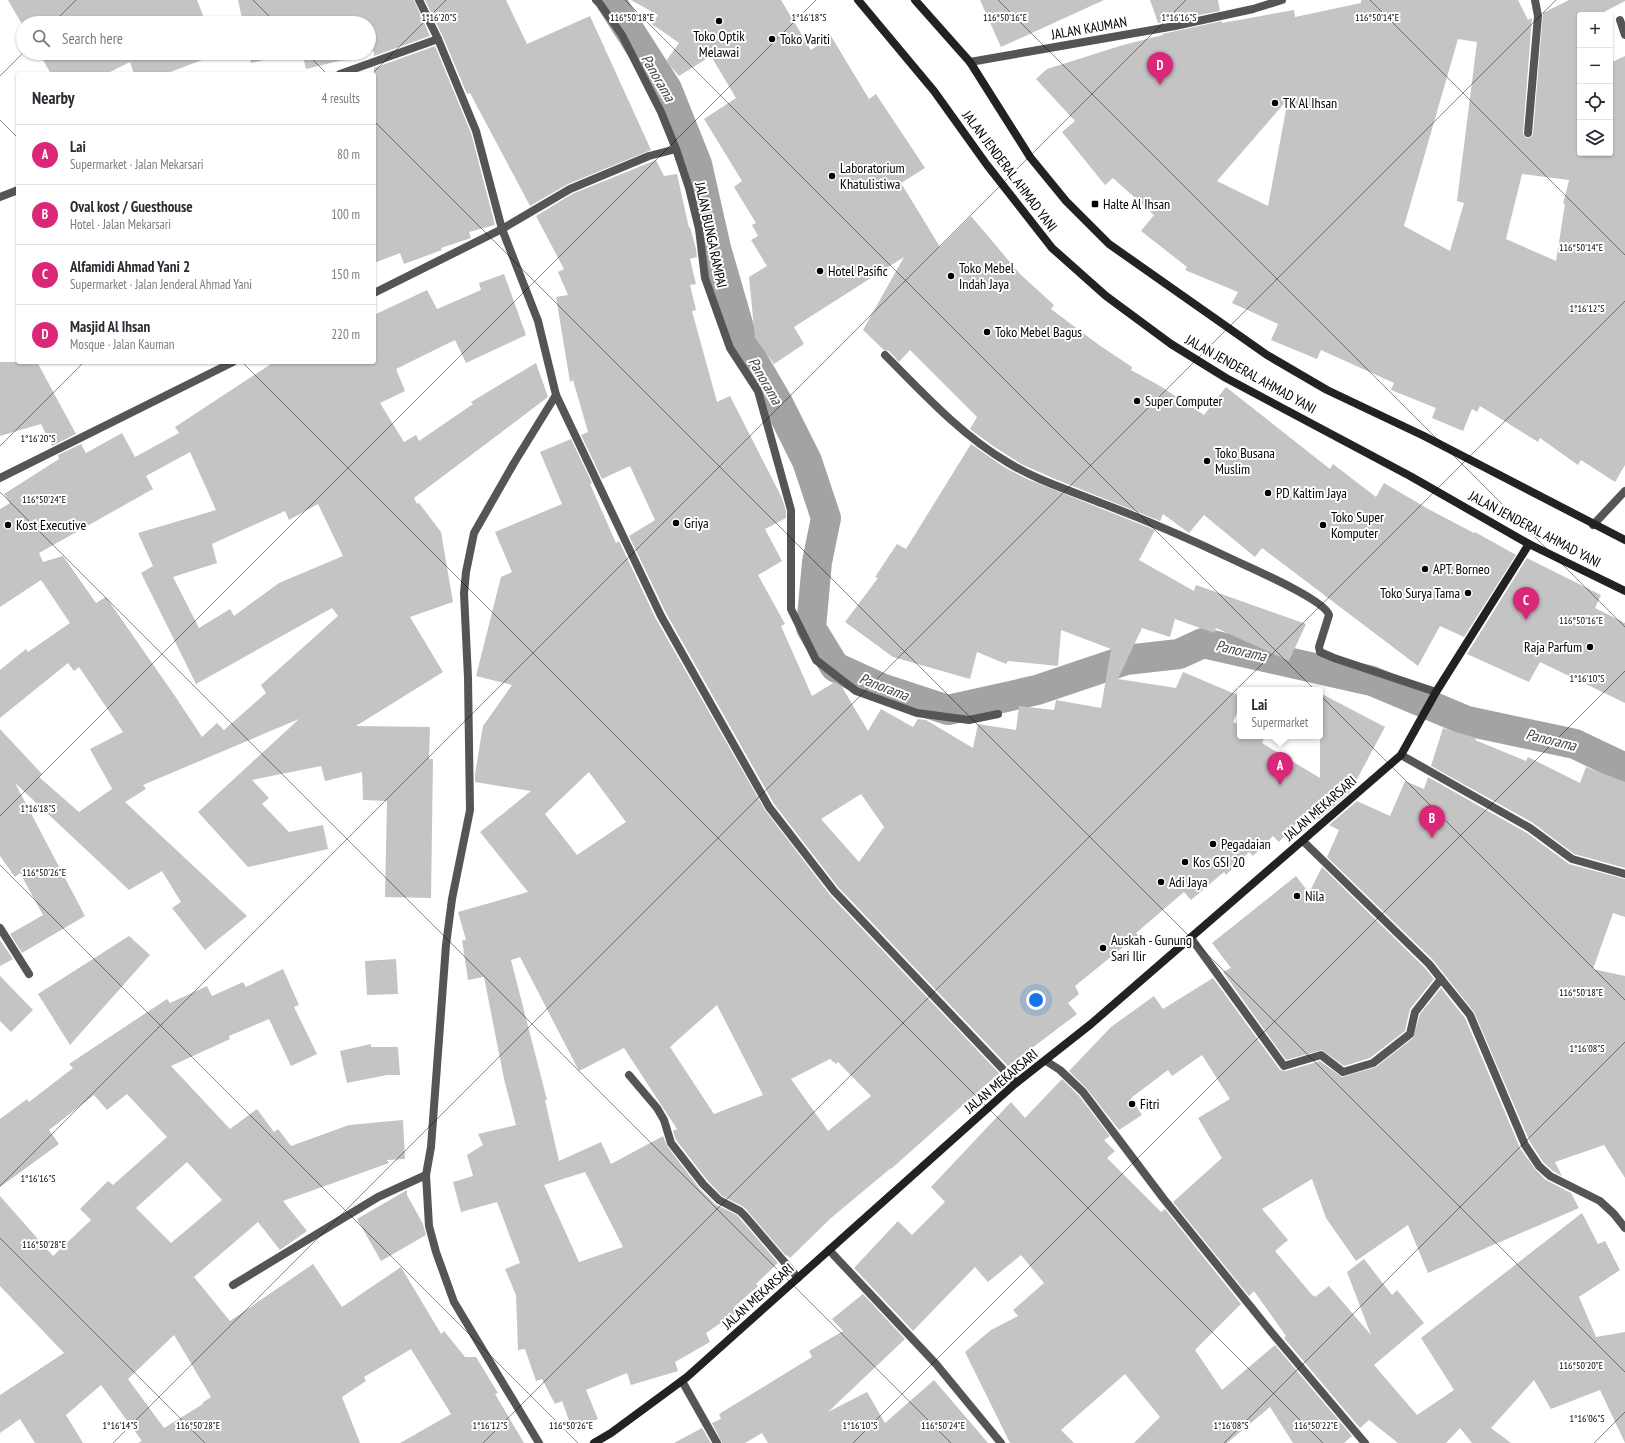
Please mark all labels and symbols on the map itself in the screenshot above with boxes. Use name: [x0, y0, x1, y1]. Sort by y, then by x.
text: 1°16'20"S: [422, 11, 456, 24]
text: 116°50'18"E: [610, 11, 654, 24]
text: 1°16'18"S: [792, 11, 826, 24]
text: 116°50'16"E: [983, 11, 1027, 24]
text: 1°16'16"S: [1162, 11, 1196, 24]
text: 116°50'14"E: [1355, 11, 1399, 24]
street label: JALAN KAUMAN: [1049, 12, 1128, 44]
marker: Toko Optik Melawai: [714, 16, 724, 26]
place label: Toko Optik Melawai: [693, 27, 745, 61]
place label: Toko Variti: [780, 30, 830, 48]
marker: Toko Variti: [767, 34, 777, 44]
water label: Panorama: [637, 51, 680, 106]
pin: D: [1147, 52, 1173, 85]
place label: TK Al Ihsan: [1283, 94, 1337, 112]
marker: TK Al Ihsan: [1270, 98, 1280, 108]
street label: JALAN JENDERAL AHMAD YANI: [958, 106, 1061, 235]
place label: Laboratorium Khatulistiwa: [840, 159, 905, 193]
marker: Laboratorium Khatulistiwa: [827, 171, 837, 181]
street label: JALAN BUNGA RAMPAI: [691, 179, 731, 290]
place label: Halte Al Ihsan: [1103, 195, 1170, 213]
marker: Halte Al Ihsan: [1090, 199, 1100, 209]
text: 116°50'14"E: [1559, 241, 1603, 254]
place label: Toko Mebel Indah Jaya: [959, 259, 1015, 293]
place label: Hotel Pasific: [828, 262, 888, 280]
marker: Hotel Pasific: [815, 266, 825, 276]
marker: Toko Mebel Indah Jaya: [946, 271, 956, 281]
text: 1°16'12"S: [1570, 302, 1604, 315]
place label: Toko Mebel Bagus: [995, 323, 1082, 341]
marker: Toko Mebel Bagus: [982, 327, 992, 337]
street label: JALAN JENDERAL AHMAD YANI: [1182, 330, 1320, 417]
water label: Panorama: [744, 354, 787, 409]
place label: Super Computer: [1145, 392, 1223, 410]
marker: Super Computer: [1132, 396, 1142, 406]
text: 1°16'20"S: [21, 432, 55, 445]
place label: Toko Busana Muslim: [1215, 444, 1275, 478]
marker: Toko Busana Muslim: [1202, 456, 1212, 466]
place label: PD Kaltim Jaya: [1276, 484, 1347, 502]
street label: JALAN JENDERAL AHMAD YANI: [1465, 486, 1604, 571]
marker: PD Kaltim Jaya: [1263, 488, 1273, 498]
text: 116°50'24"E: [22, 493, 66, 506]
place label: Toko Super Komputer: [1331, 508, 1384, 542]
place label: Griya: [684, 514, 709, 532]
place label: Kost Executive: [16, 516, 87, 534]
marker: Griya: [671, 518, 681, 528]
marker: Kost Executive: [3, 520, 13, 530]
marker: Toko Super Komputer: [1318, 520, 1328, 530]
place label: APT. Borneo: [1433, 560, 1490, 578]
marker: APT. Borneo: [1420, 564, 1430, 574]
place label: Toko Surya Tama: [1380, 584, 1460, 602]
pin: C: [1513, 587, 1539, 620]
marker: Toko Surya Tama: [1463, 588, 1473, 598]
text: 116°50'16"E: [1559, 614, 1603, 627]
water label: Panorama: [1214, 635, 1269, 666]
place label: Raja Parfum: [1524, 638, 1582, 656]
marker: Raja Parfum: [1585, 642, 1595, 652]
water label: Panorama: [857, 668, 912, 705]
text: 1°16'10"S: [1570, 672, 1604, 685]
water label: Panorama: [1524, 724, 1579, 755]
pin: A: [1267, 752, 1293, 785]
street label: JALAN MEKARSARI: [1279, 772, 1360, 845]
text: 1°16'18"S: [21, 802, 55, 815]
pin: B: [1419, 805, 1445, 838]
place label: Pegadaian: [1221, 835, 1271, 853]
marker: Pegadaian: [1208, 839, 1218, 849]
place label: Kos GSI 20: [1193, 853, 1245, 871]
marker: Kos GSI 20: [1180, 857, 1190, 867]
text: 116°50'26"E: [22, 866, 66, 879]
place label: Adi Jaya: [1169, 873, 1208, 891]
marker: Adi Jaya: [1156, 877, 1166, 887]
place label: Nila: [1305, 887, 1324, 905]
marker: Nila: [1292, 891, 1302, 901]
place label: Auskah - Gunung Sari Ilir: [1111, 931, 1192, 965]
marker: Auskah - Gunung Sari Ilir: [1098, 943, 1108, 953]
text: 116°50'18"E: [1559, 986, 1603, 999]
your location: [1026, 990, 1046, 1010]
text: 1°16'08"S: [1570, 1042, 1604, 1055]
street label: JALAN MEKARSARI: [960, 1045, 1041, 1118]
place label: Fitri: [1140, 1095, 1160, 1113]
marker: Fitri: [1127, 1099, 1137, 1109]
text: 1°16'16"S: [21, 1172, 55, 1185]
text: 116°50'28"E: [22, 1238, 66, 1251]
street label: JALAN MEKARSARI: [718, 1259, 798, 1334]
text: 116°50'20"E: [1559, 1359, 1603, 1372]
text: 1°16'06"S: [1570, 1412, 1604, 1425]
text: 1°16'14"S: [103, 1419, 137, 1432]
text: 116°50'28"E: [176, 1419, 220, 1432]
text: 1°16'12"S: [473, 1419, 507, 1432]
text: 116°50'26"E: [549, 1419, 593, 1432]
text: 1°16'10"S: [843, 1419, 877, 1432]
text: 116°50'24"E: [921, 1419, 965, 1432]
text: 1°16'08"S: [1214, 1419, 1248, 1432]
text: 116°50'22"E: [1294, 1419, 1338, 1432]

